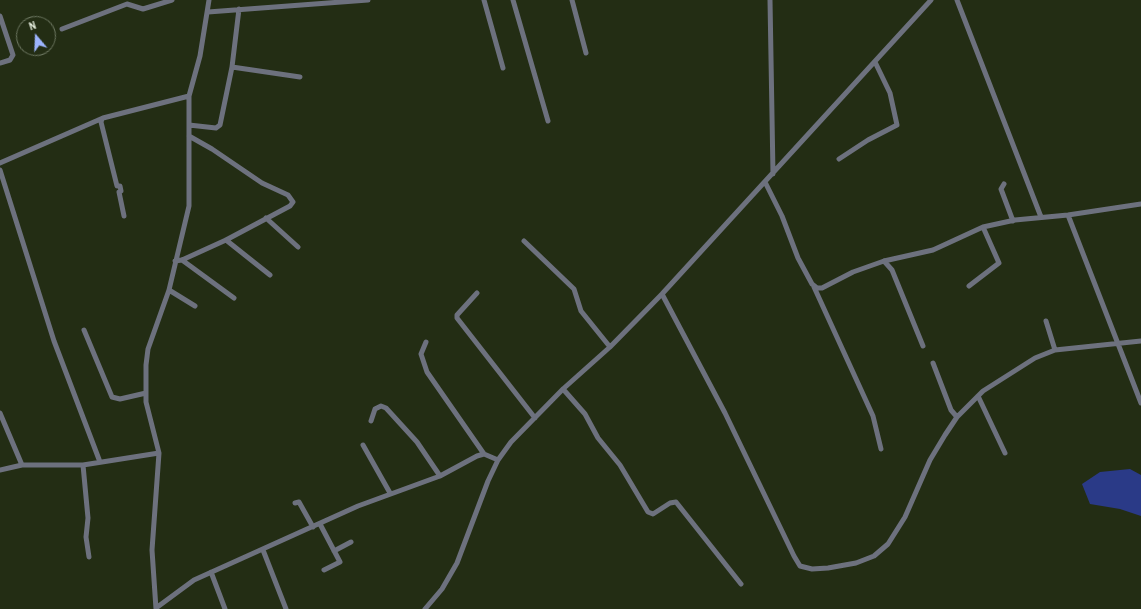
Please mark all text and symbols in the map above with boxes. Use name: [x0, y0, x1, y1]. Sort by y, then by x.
north arrow: [16, 16, 56, 56]
text: N: [27, 18, 38, 33]

